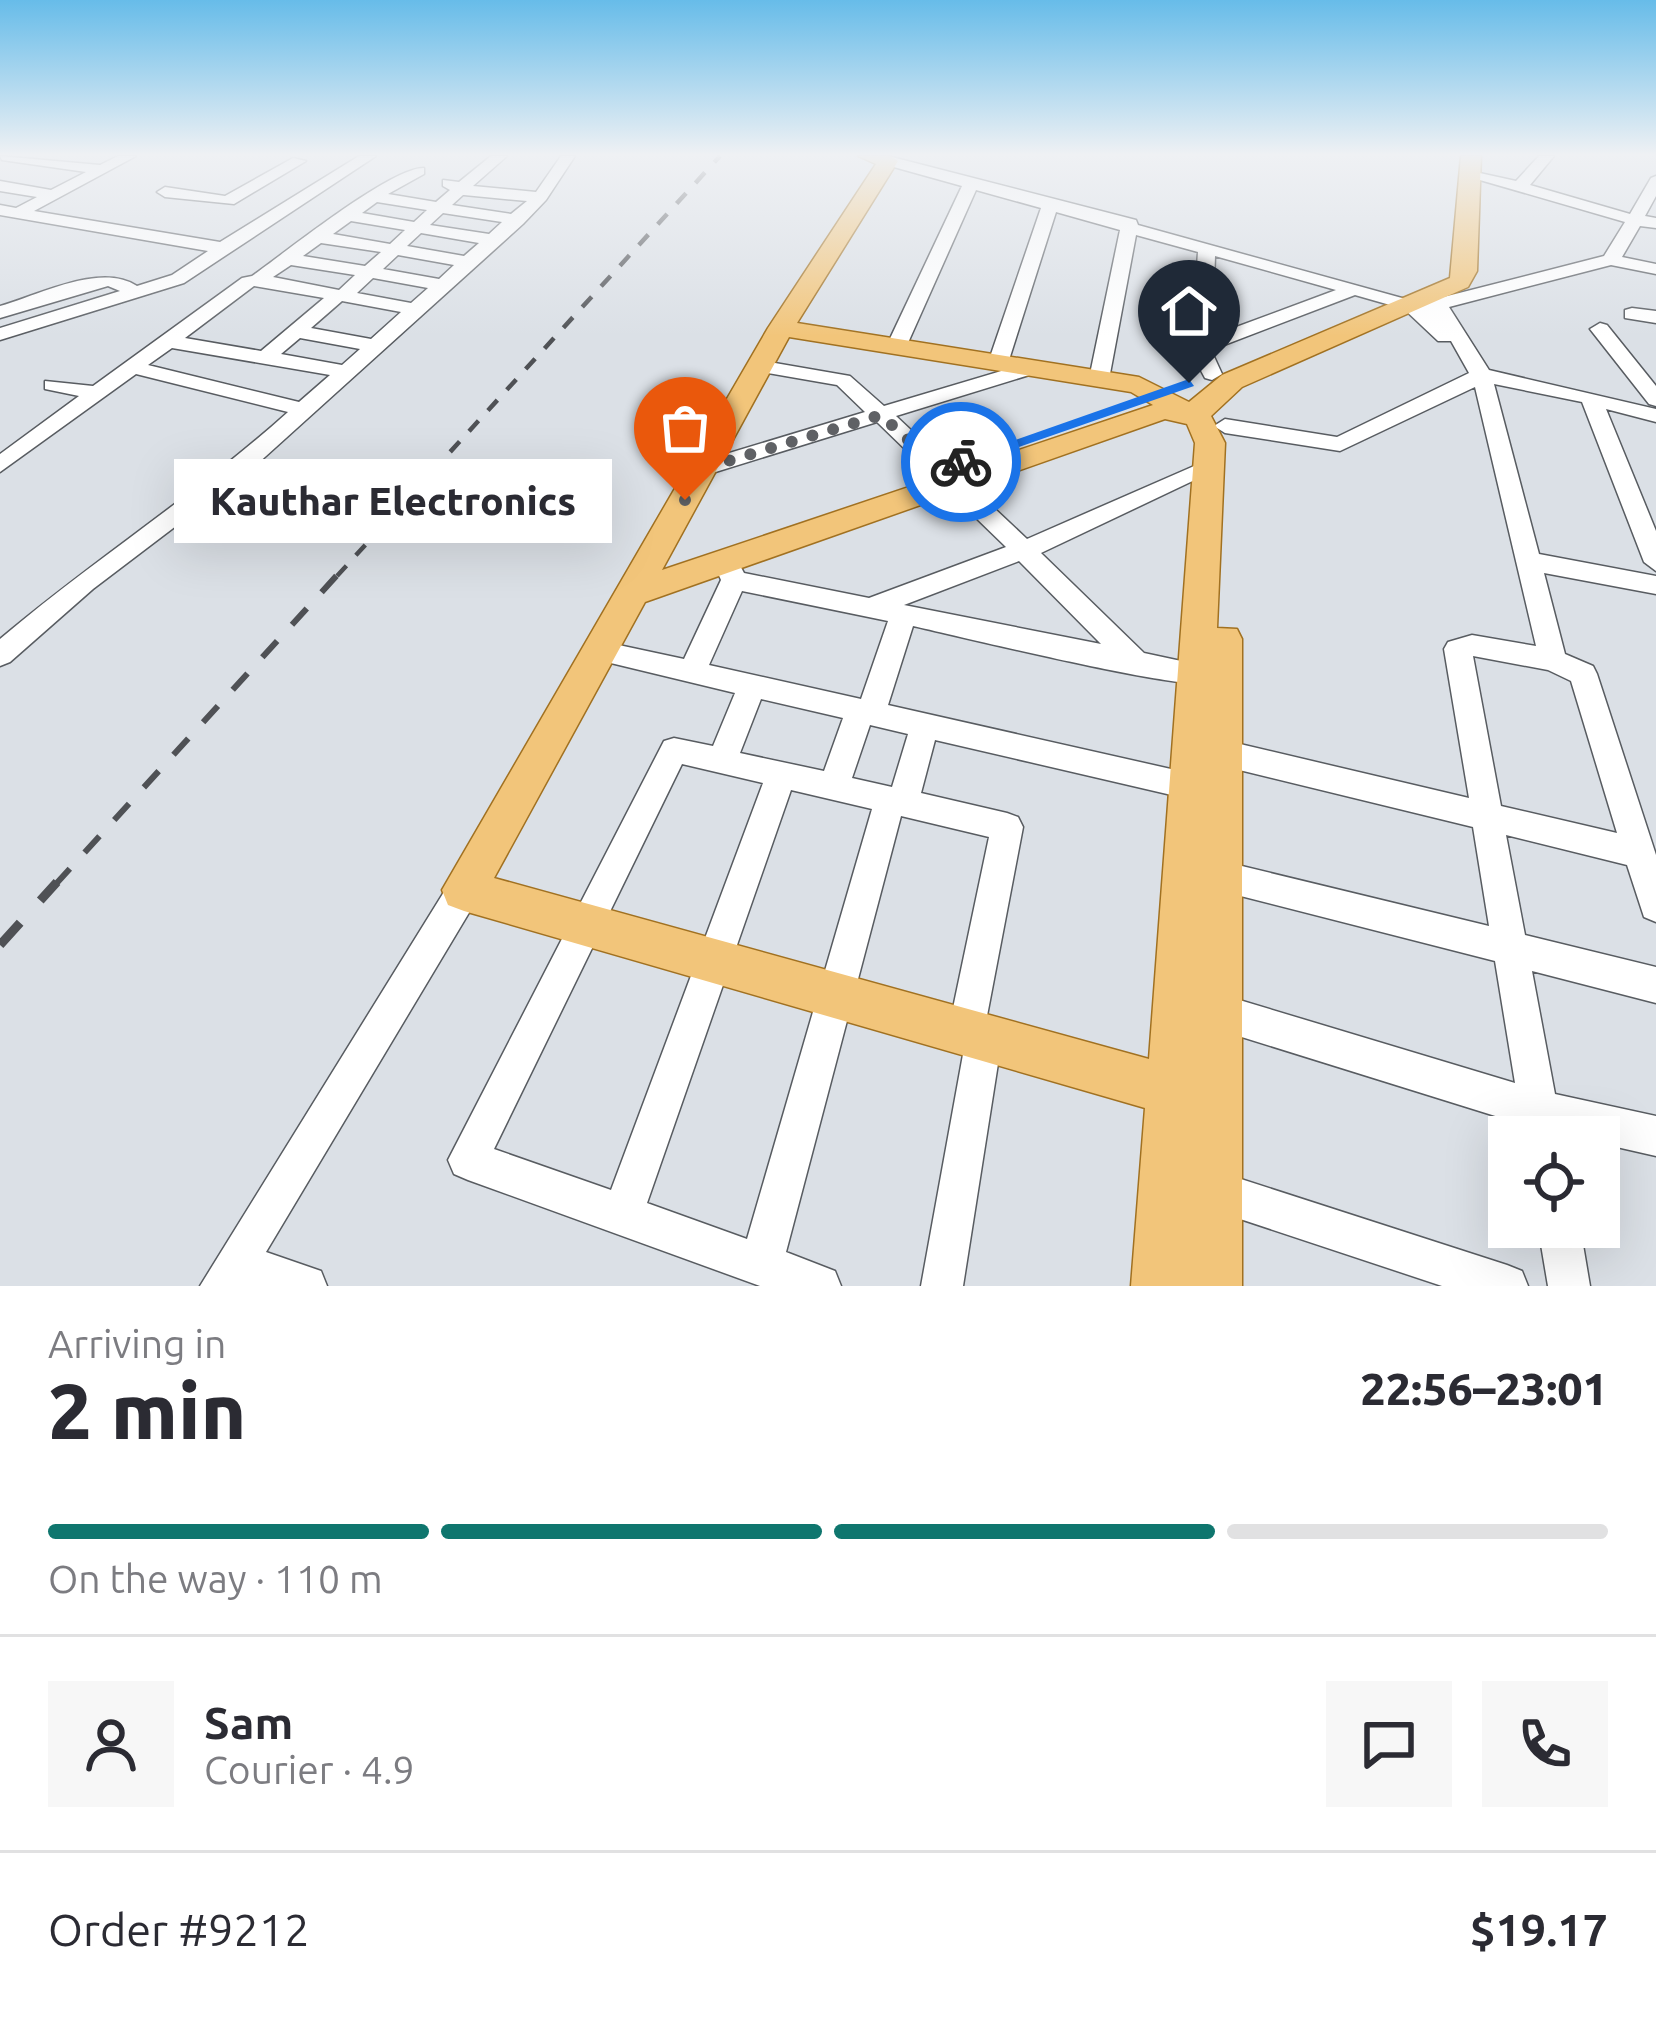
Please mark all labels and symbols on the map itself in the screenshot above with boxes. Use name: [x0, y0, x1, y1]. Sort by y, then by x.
pin: [1138, 260, 1240, 383]
pin: [634, 377, 736, 500]
courier: [901, 402, 1021, 522]
callout: Kauthar Electronics: [175, 458, 613, 542]

